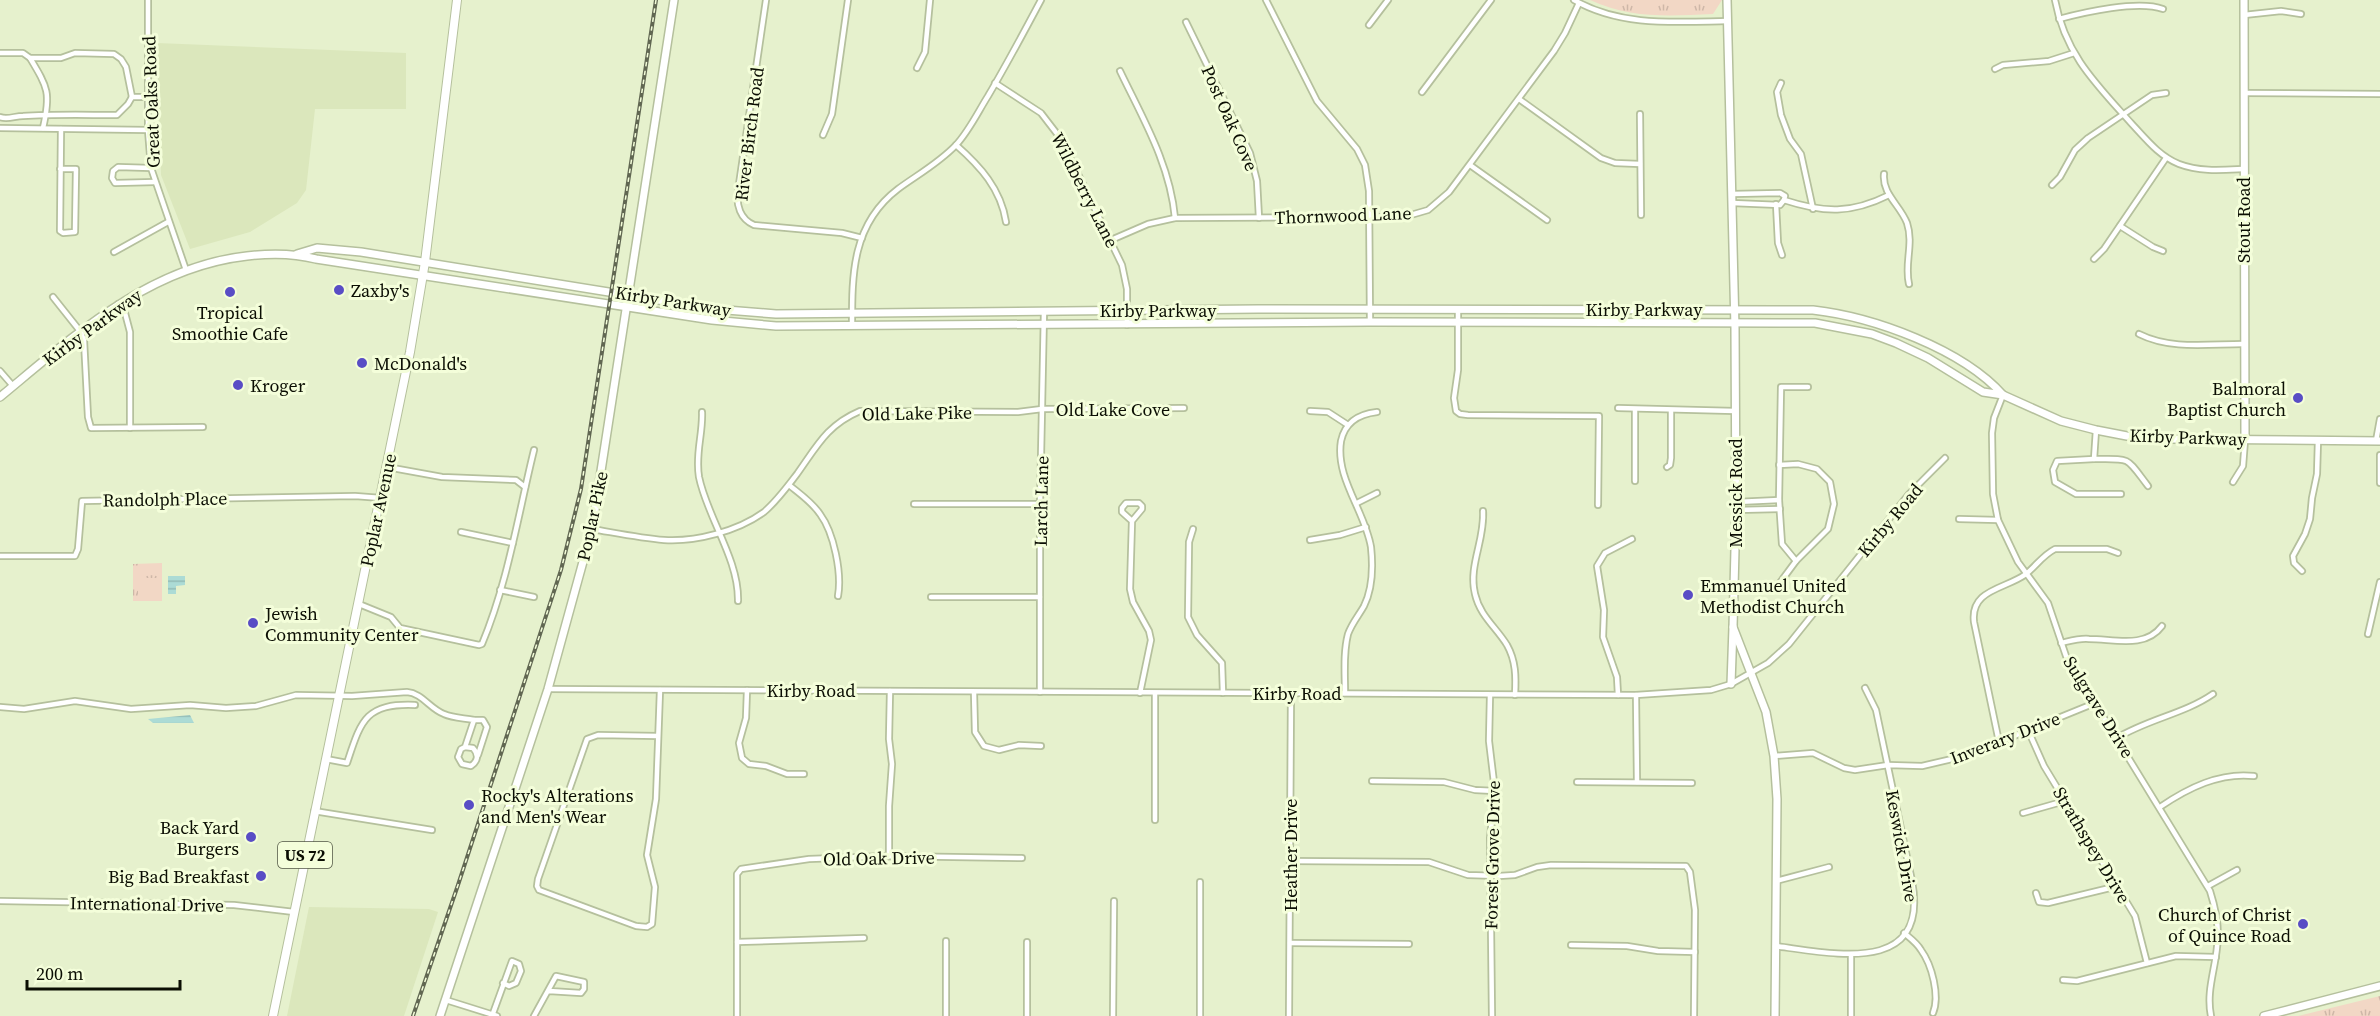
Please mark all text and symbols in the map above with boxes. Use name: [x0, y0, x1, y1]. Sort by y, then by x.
street label: Great Oaks Road: [136, 35, 166, 169]
street label: Post Oak Cove: [1196, 61, 1264, 175]
street label: River Birch Road: [728, 65, 770, 203]
street label: Wildberry Lane: [1045, 128, 1125, 252]
street label: Stout Road: [2231, 177, 2256, 263]
street label: Thornwood Lane: [1274, 200, 1412, 230]
place label: Zaxby's: [351, 278, 410, 303]
street label: Kirby Parkway: [613, 280, 734, 323]
street label: Kirby Parkway: [37, 282, 147, 371]
marker: Zaxby's: [332, 283, 346, 297]
marker: Tropical Smoothie Cafe: [223, 285, 237, 299]
street label: Kirby Parkway: [1586, 297, 1703, 322]
street label: Kirby Parkway: [1100, 298, 1217, 323]
place label: Tropical Smoothie Cafe: [172, 300, 288, 346]
place label: McDonald's: [374, 351, 467, 376]
marker: McDonald's: [355, 356, 369, 370]
place label: Kroger: [250, 373, 306, 398]
place label: Balmoral Baptist Church: [2167, 376, 2286, 422]
marker: Kroger: [231, 378, 245, 392]
marker: Balmoral Baptist Church: [2291, 391, 2305, 405]
street label: Old Lake Cove: [1056, 397, 1170, 422]
street label: Old Lake Pike: [862, 400, 972, 426]
street label: Kirby Parkway: [2129, 422, 2248, 452]
street label: Messick Road: [1723, 438, 1748, 548]
street label: Poplar Avenue: [354, 451, 402, 569]
street label: Larch Lane: [1028, 455, 1054, 547]
street label: Poplar Pike: [570, 469, 614, 563]
street label: Kirby Road: [1852, 478, 1928, 562]
street label: Randolph Place: [102, 485, 228, 513]
place label: Emmanuel United Methodist Church: [1700, 573, 1846, 619]
marker: Emmanuel United Methodist Church: [1681, 588, 1695, 602]
place label: Jewish Community Center: [264, 601, 419, 647]
marker: Jewish Community Center: [246, 616, 260, 630]
street label: Sulgrave Drive: [2058, 651, 2140, 763]
street label: Kirby Road: [766, 678, 856, 703]
street label: Kirby Road: [1252, 681, 1342, 706]
street label: Inverary Drive: [1946, 706, 2064, 770]
street label: Forest Grove Drive: [1478, 780, 1506, 930]
street label: Strathspey Drive: [2047, 782, 2137, 908]
place label: Rocky's Alterations and Men's Wear: [481, 783, 634, 829]
street label: Keswick Drive: [1880, 788, 1924, 904]
marker: Rocky's Alterations and Men's Wear: [462, 798, 476, 812]
street label: Heather Drive: [1278, 798, 1303, 912]
place label: Back Yard Burgers: [160, 815, 239, 861]
marker: Back Yard Burgers: [244, 830, 258, 844]
road number: US 72: [278, 842, 332, 868]
street label: Old Oak Drive: [823, 845, 935, 871]
place label: Big Bad Breakfast: [108, 864, 249, 889]
marker: Big Bad Breakfast: [254, 869, 268, 883]
street label: International Drive: [70, 890, 224, 918]
place label: Church of Christ of Quince Road: [2158, 902, 2291, 948]
marker: Church of Christ of Quince Road: [2296, 917, 2310, 931]
scale bar: [27, 953, 180, 991]
text: 200 m: [36, 961, 83, 986]

